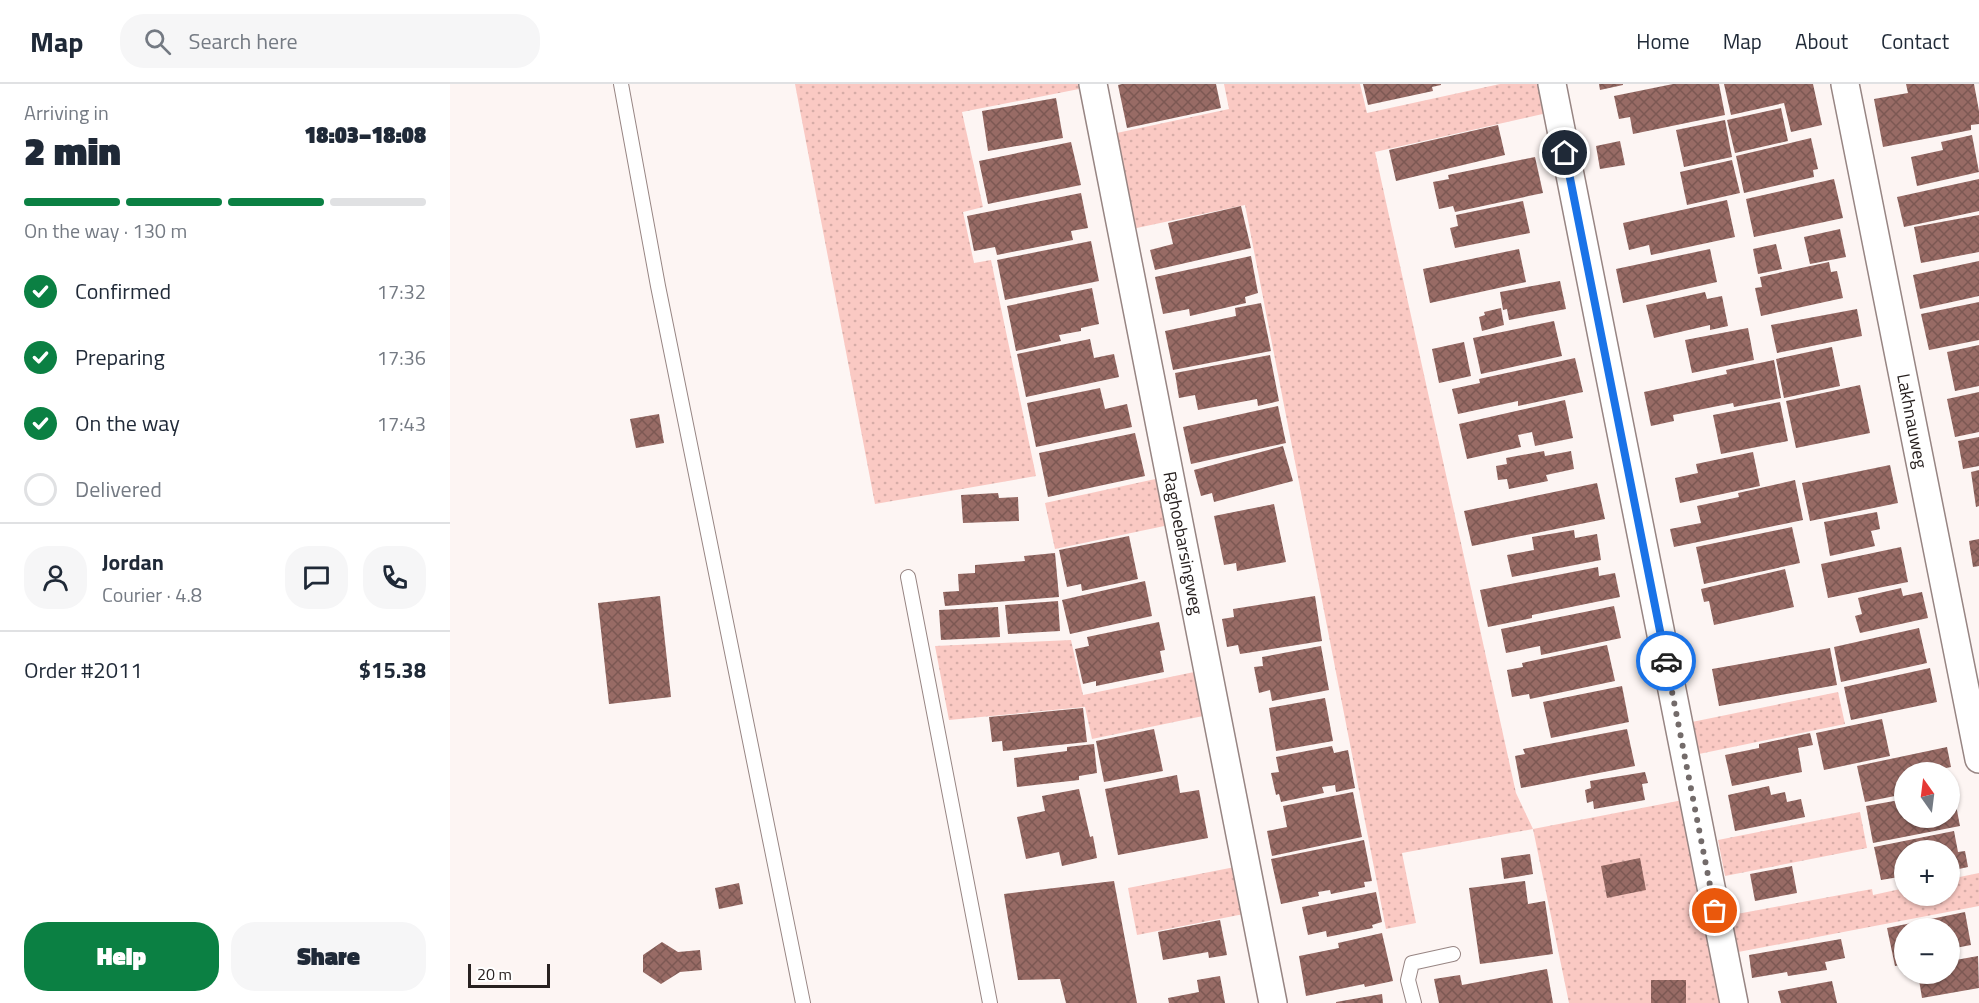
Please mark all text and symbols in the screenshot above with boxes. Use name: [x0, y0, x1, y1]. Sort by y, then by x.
search box: [120, 14, 540, 68]
text: Map: [30, 20, 84, 63]
text: Search here: [189, 24, 298, 58]
icon: search: [141, 25, 174, 58]
text: Home: [1636, 25, 1690, 57]
text: Map: [1723, 25, 1762, 57]
text: About: [1795, 25, 1848, 57]
text: Contact: [1881, 25, 1949, 57]
text: Arriving in: [24, 97, 109, 128]
text: 18:03–18:08: [304, 118, 426, 152]
text: 2 min: [24, 121, 121, 180]
pin: [1539, 127, 1590, 178]
icon: home: [1548, 136, 1581, 169]
text: On the way · 130 m: [24, 215, 187, 246]
text: Confirmed: [75, 274, 171, 308]
icon: check: [24, 275, 57, 308]
text: 17:32: [377, 276, 426, 307]
text: Preparing: [75, 340, 165, 374]
icon: check: [24, 341, 57, 374]
text: 17:36: [377, 342, 426, 373]
street label: Lakhnauweg: [1890, 371, 1935, 471]
text: On the way: [75, 406, 180, 440]
icon: check: [24, 407, 57, 440]
text: 17:43: [377, 408, 426, 439]
street label: Raghoebarsingweg: [1156, 469, 1211, 617]
text: Delivered: [75, 472, 162, 506]
text: Jordan: [102, 545, 164, 579]
button: person: [24, 546, 87, 609]
button: chat: [285, 546, 348, 609]
button: phone: [363, 546, 426, 609]
text: Courier · 4.8: [102, 579, 202, 610]
courier: [1636, 631, 1696, 691]
icon: car: [1650, 645, 1683, 678]
text: Order #2011: [24, 653, 143, 687]
text: $15.38: [359, 653, 426, 687]
north arrow: [1894, 762, 1960, 828]
map controls: [1894, 762, 1960, 984]
button: +: [1894, 840, 1960, 906]
pin: [1689, 885, 1740, 936]
icon: bag: [1698, 894, 1731, 927]
button: −: [1894, 918, 1960, 984]
button: Help: [24, 922, 219, 991]
button: Share: [231, 922, 426, 991]
scale bar: [468, 961, 550, 988]
text: 20 m: [477, 962, 512, 986]

